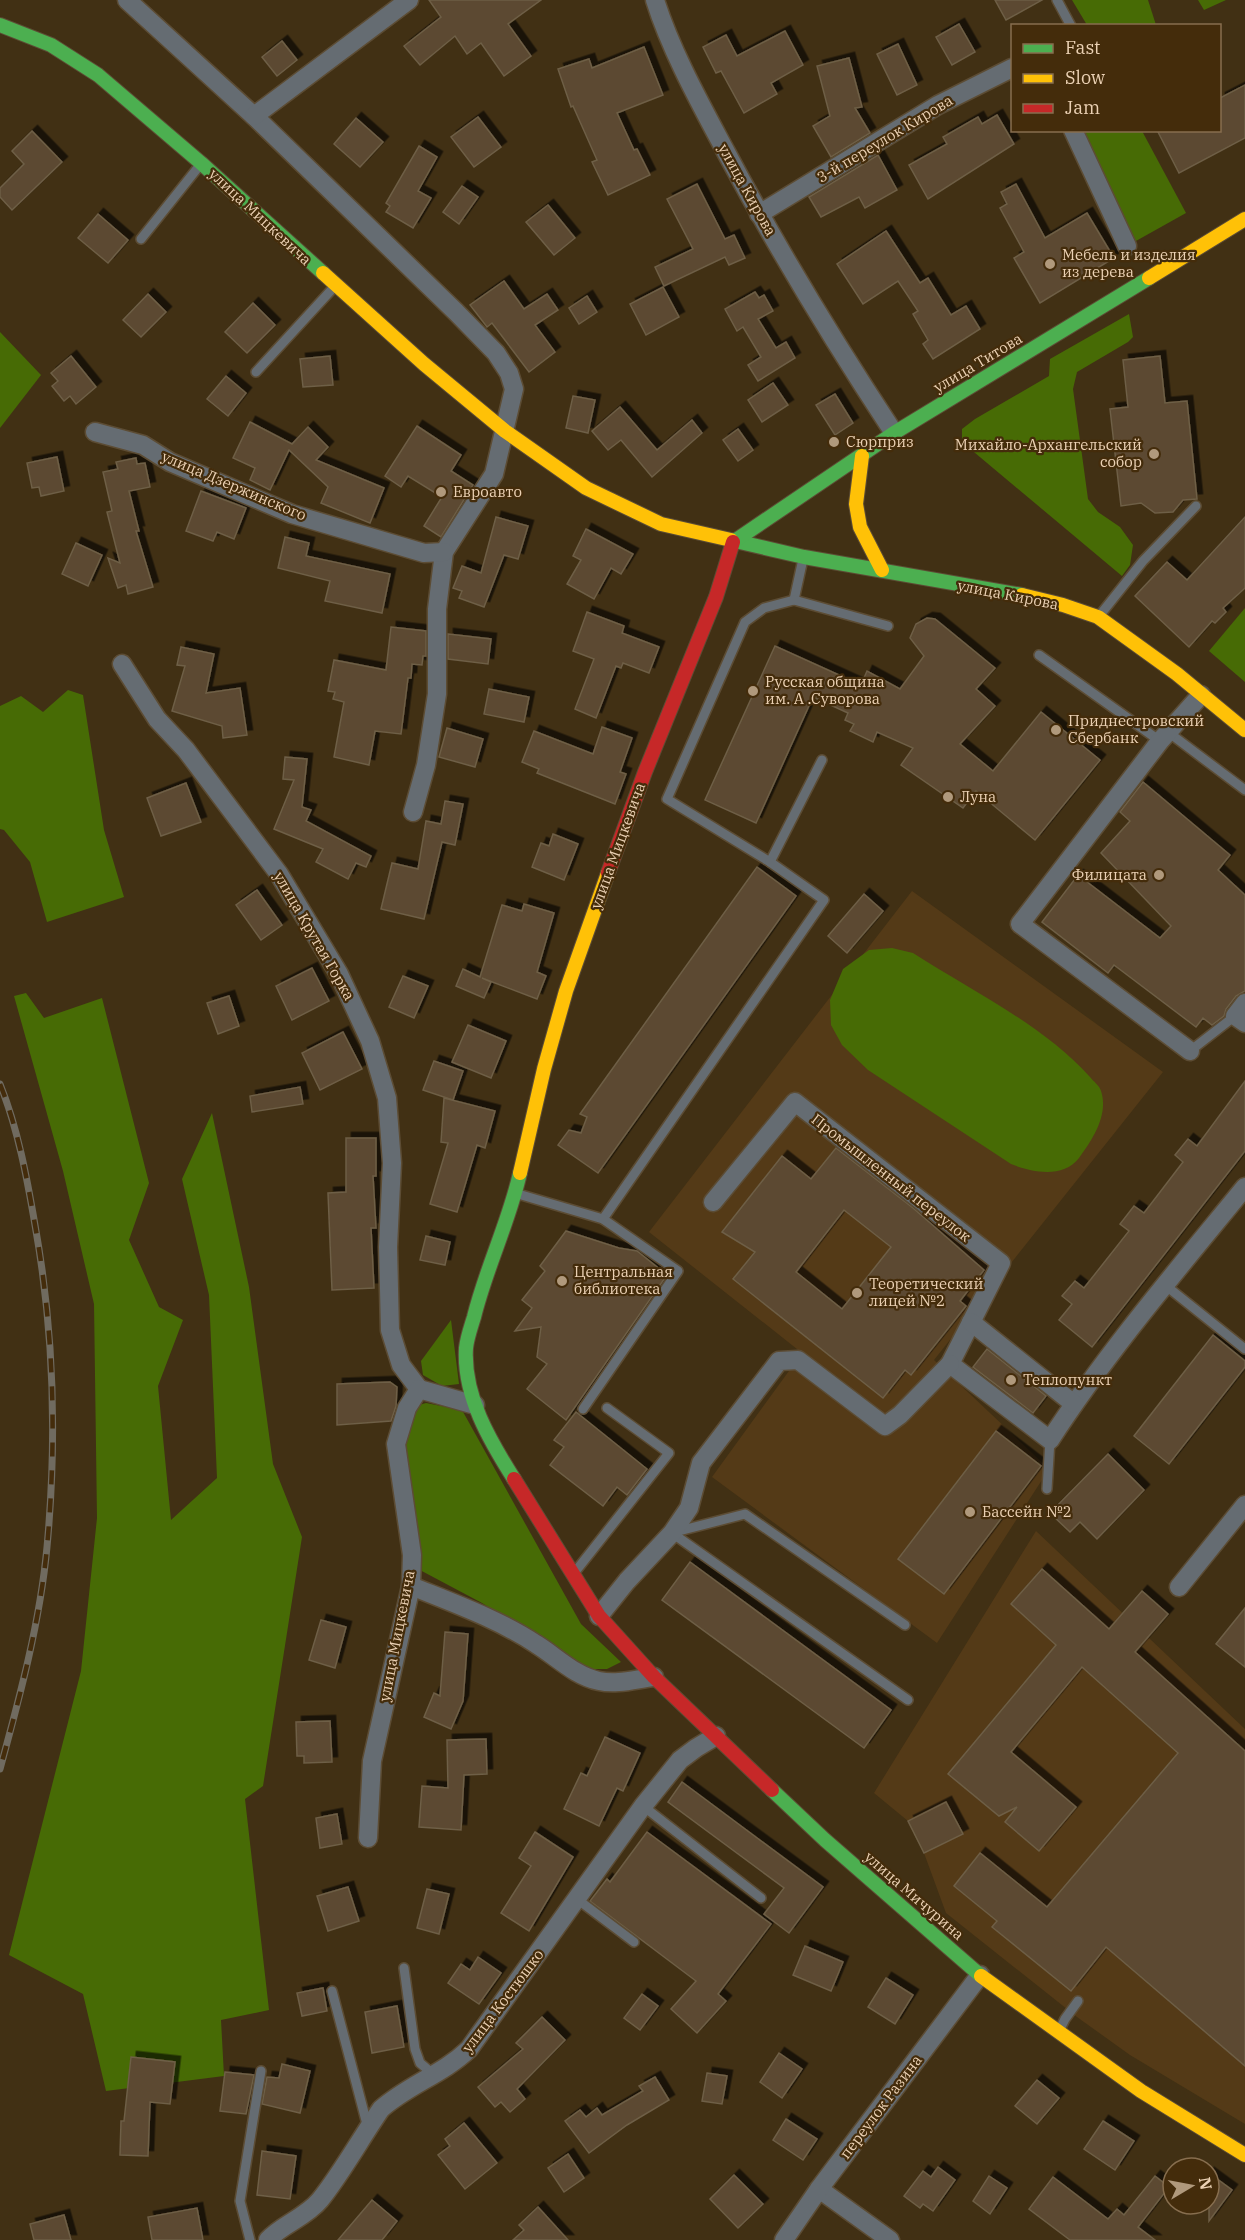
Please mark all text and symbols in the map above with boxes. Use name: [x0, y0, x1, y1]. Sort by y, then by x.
legend: [1011, 24, 1221, 132]
text: Fast: [1065, 36, 1100, 59]
text: Slow: [1065, 66, 1105, 89]
street label: 3-й переулок Кирова: [813, 90, 956, 187]
text: Jam: [1065, 96, 1100, 119]
street label: улица Кирова: [714, 140, 781, 239]
street label: улица Мицкевича: [205, 164, 316, 269]
place label: Мебель и изделия из дерева: [1062, 245, 1196, 281]
marker: Мебель и изделия из дерева: [1043, 257, 1057, 271]
street label: улица Титова: [930, 329, 1026, 397]
place label: Сюрприз: [846, 432, 914, 451]
marker: Сюрприз: [827, 435, 841, 449]
place label: Михайло-Архангельский собор: [955, 435, 1142, 471]
street label: улица Дзержинского: [159, 446, 309, 525]
marker: Михайло-Архангельский собор: [1147, 447, 1161, 461]
place label: Евроавто: [453, 482, 522, 501]
marker: Евроавто: [434, 485, 448, 499]
street label: улица Кирова: [956, 575, 1060, 614]
place label: Русская община им. А .Суворова: [765, 672, 885, 708]
marker: Русская община им. А .Суворова: [746, 684, 760, 698]
place label: Приднестровский Сбербанк: [1068, 711, 1204, 747]
marker: Приднестровский Сбербанк: [1049, 723, 1063, 737]
street label: улица Мицкевича: [586, 780, 649, 912]
place label: Луна: [960, 787, 996, 806]
marker: Луна: [941, 790, 955, 804]
place label: Филицата: [1072, 865, 1147, 884]
street label: улица Крутая Горка: [270, 868, 359, 1004]
marker: Филицата: [1152, 868, 1166, 882]
street label: Промышленный переулок: [808, 1109, 975, 1246]
place label: Центральная библиотека: [574, 1262, 673, 1298]
marker: Центральная библиотека: [555, 1274, 569, 1288]
place label: Теоретический лицей №2: [869, 1274, 984, 1310]
marker: Теоретический лицей №2: [850, 1286, 864, 1300]
place label: Теплопункт: [1023, 1370, 1112, 1389]
marker: Теплопункт: [1004, 1373, 1018, 1387]
place label: Бассейн №2: [982, 1502, 1072, 1521]
marker: Бассейн №2: [963, 1505, 977, 1519]
street label: улица Мицкевича: [374, 1569, 419, 1703]
street label: улица Мичурина: [861, 1847, 968, 1944]
street label: улица Костюшко: [458, 1945, 548, 2056]
street label: переулок Разина: [835, 2051, 926, 2162]
north arrow: [1161, 2156, 1221, 2216]
text: N: [1195, 2175, 1217, 2191]

